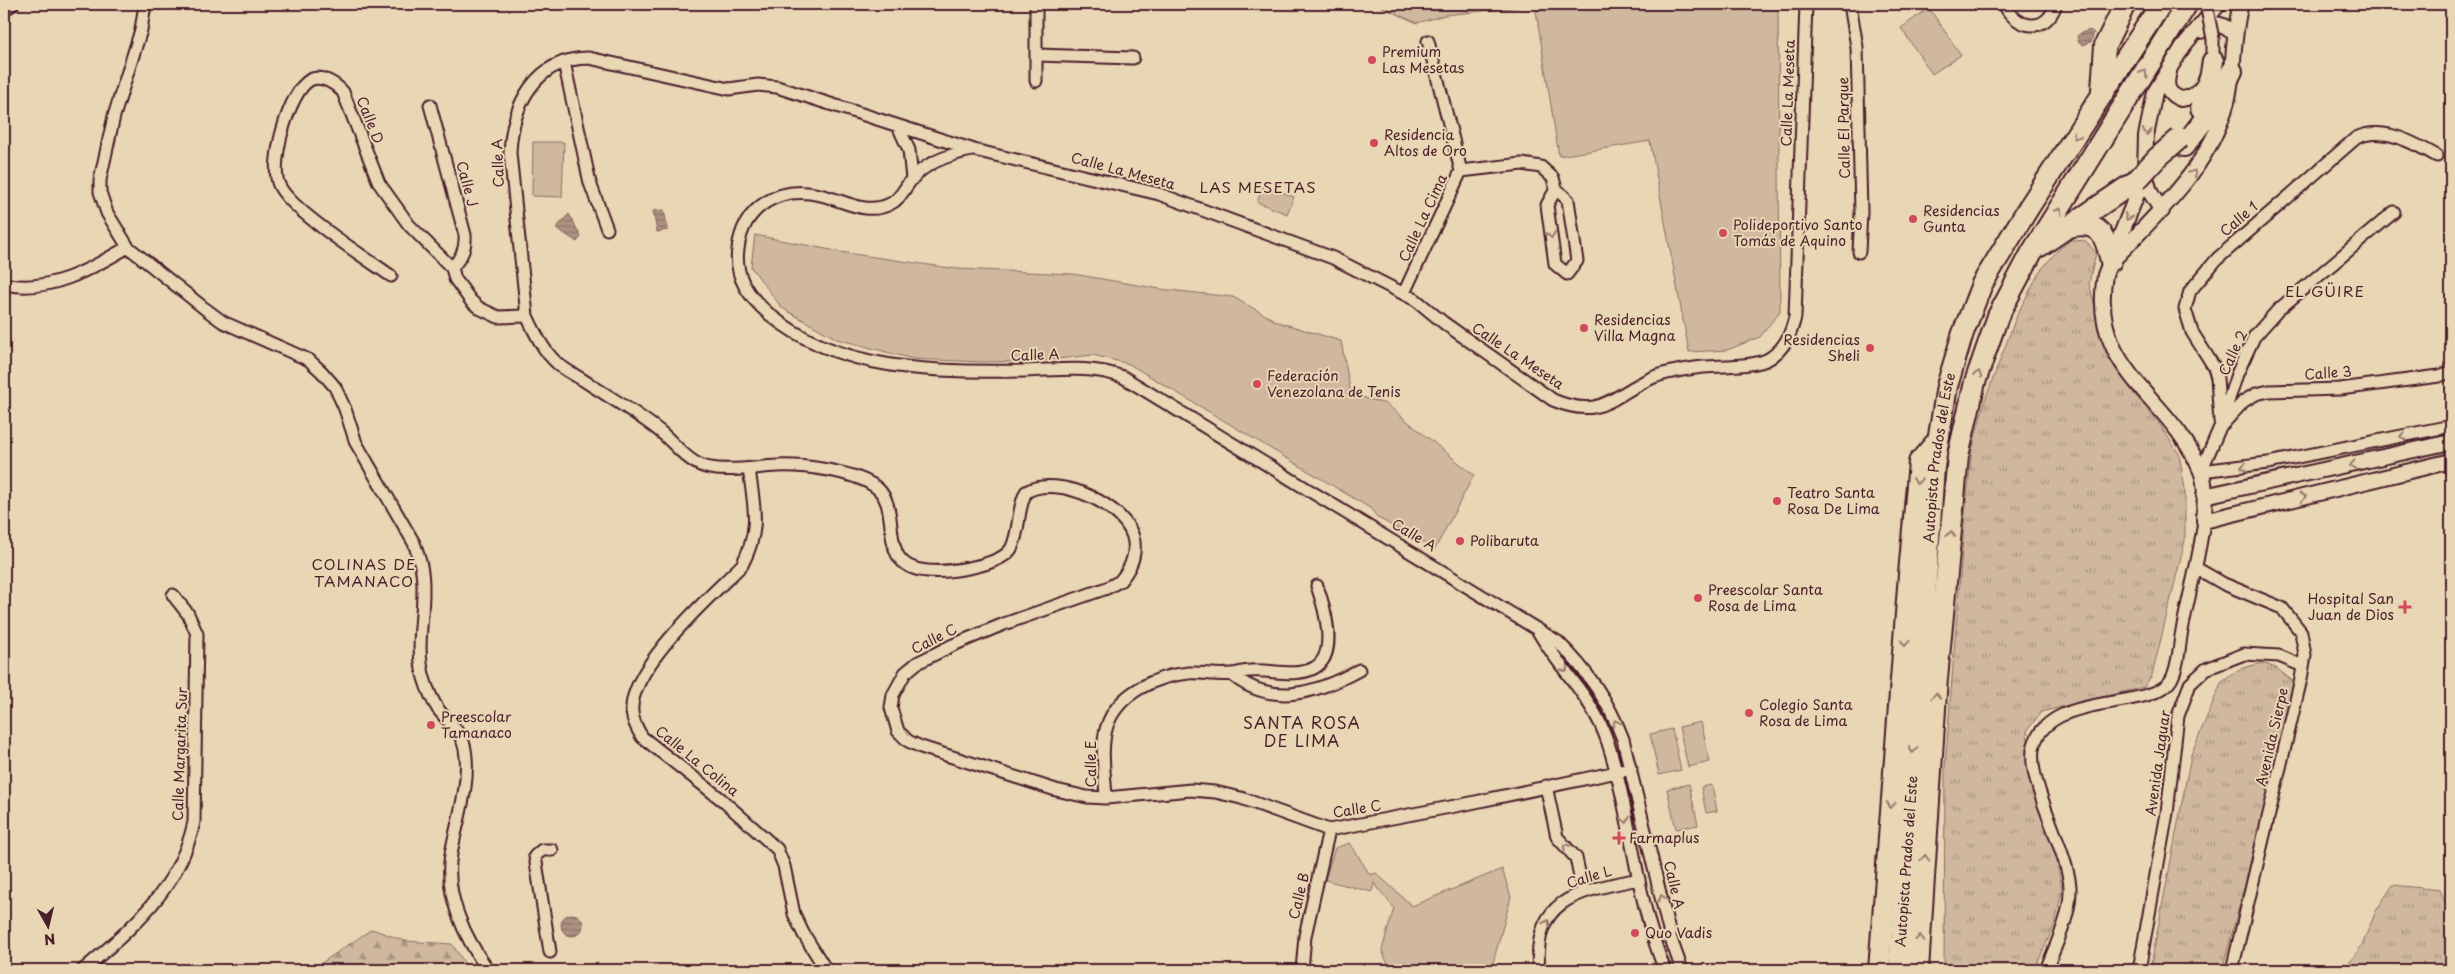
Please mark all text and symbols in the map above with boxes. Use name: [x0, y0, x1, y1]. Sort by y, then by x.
street label: Calle La Meseta: [1775, 39, 1800, 147]
place label: Premium Las Mesetas: [1382, 41, 1464, 78]
marker: Premium Las Mesetas: [1366, 54, 1378, 66]
one-way arrow: [2138, 69, 2148, 78]
street label: Calle El Parque: [1832, 77, 1855, 179]
street label: Calle D: [352, 93, 389, 147]
place label: Residencia Altos de Oro: [1384, 124, 1467, 161]
one-way arrow: [2142, 128, 2153, 136]
one-way arrow: [2073, 130, 2082, 139]
marker: Residencia Altos de Oro: [1368, 137, 1380, 149]
street label: Calle A: [486, 138, 509, 188]
street label: Calle La Meseta: [1069, 147, 1178, 195]
street label: Calle J: [451, 159, 484, 209]
one-way arrow: [2187, 169, 2196, 179]
street label: Calle La Cima: [1393, 170, 1452, 265]
district label: LAS MESETAS: [1200, 175, 1316, 198]
street label: Calle 1: [2215, 196, 2262, 241]
place label: Residencias Gunta: [1923, 200, 2000, 237]
one-way arrow: [2052, 207, 2062, 216]
one-way arrow: [2123, 212, 2134, 221]
marker: Residencias Gunta: [1907, 213, 1919, 225]
place label: Polideportivo Santo Tomás de Aquino: [1733, 214, 1863, 251]
marker: Polideportivo Santo Tomás de Aquino: [1717, 227, 1729, 239]
one-way arrow: [1545, 232, 1556, 240]
district label: EL GÜIRE: [2285, 279, 2365, 302]
place label: Residencias Villa Magna: [1594, 309, 1676, 346]
street label: Calle La Meseta: [1468, 317, 1569, 394]
marker: Residencias Villa Magna: [1578, 322, 1590, 334]
street label: Calle 2: [2213, 327, 2252, 379]
place label: Residencias Sheli: [1783, 329, 1860, 366]
marker: Residencias Sheli: [1864, 342, 1876, 354]
street label: Calle A: [1010, 343, 1060, 366]
street label: Calle 3: [2304, 360, 2352, 385]
place label: Federación Venezolana de Tenis: [1267, 365, 1401, 402]
street label: Autopista Prados del Este: [1918, 370, 1960, 544]
one-way arrow: [1972, 370, 1982, 379]
marker: Federación Venezolana de Tenis: [1251, 378, 1263, 390]
one-way arrow: [2399, 430, 2408, 441]
one-way arrow: [2348, 459, 2357, 469]
one-way arrow: [2240, 462, 2248, 472]
one-way arrow: [1912, 478, 1923, 486]
place label: Teatro Santa Rosa De Lima: [1787, 482, 1880, 519]
one-way arrow: [2298, 492, 2307, 503]
marker: Teatro Santa Rosa De Lima: [1771, 495, 1783, 507]
street label: Calle A: [1388, 513, 1441, 556]
one-way arrow: [1945, 529, 1956, 537]
place label: Polibaruta: [1470, 530, 1539, 551]
marker: Polibaruta: [1454, 535, 1466, 547]
district label: COLINAS DE TAMANACO: [311, 552, 417, 592]
place label: Preescolar Santa Rosa de Lima: [1708, 579, 1823, 616]
place label: Hospital San Juan de Dios: [2308, 588, 2394, 625]
marker: Preescolar Santa Rosa de Lima: [1692, 592, 1704, 604]
marker: Hospital San Juan de Dios: [2398, 600, 2412, 614]
street label: Calle C: [907, 618, 960, 659]
one-way arrow: [1899, 640, 1910, 648]
one-way arrow: [1559, 663, 1568, 672]
street label: Avenida Sierpe: [2250, 685, 2293, 788]
street label: Calle Margarita Sur: [167, 686, 192, 821]
one-way arrow: [1931, 691, 1942, 699]
place label: Colegio Santa Rosa de Lima: [1759, 694, 1853, 731]
place label: Preescolar Tamanaco: [441, 706, 512, 743]
marker: Colegio Santa Rosa de Lima: [1743, 707, 1755, 719]
street label: Avenida Jaguar: [2140, 708, 2175, 817]
district label: SANTA ROSA DE LIMA: [1243, 710, 1361, 752]
marker: Preescolar Tamanaco: [425, 719, 437, 731]
one-way arrow: [1612, 719, 1623, 728]
street label: Calle La Colina: [651, 720, 744, 801]
street label: Calle E: [1080, 740, 1101, 787]
one-way arrow: [1908, 746, 1919, 754]
street label: Autopista Prados del Este: [1890, 775, 1922, 948]
street label: Calle C: [1331, 794, 1383, 823]
one-way arrow: [1886, 802, 1897, 810]
one-way arrow: [1620, 815, 1631, 824]
place label: Farmaplus: [1629, 827, 1699, 848]
marker: Farmaplus: [1613, 832, 1625, 844]
one-way arrow: [1563, 844, 1572, 853]
one-way arrow: [1919, 853, 1930, 861]
street label: Calle A: [1659, 859, 1690, 911]
street label: Calle L: [1564, 860, 1614, 893]
street label: Calle B: [1283, 870, 1314, 921]
one-way arrow: [1657, 893, 1668, 902]
north arrow: [22, 902, 72, 952]
one-way arrow: [1541, 919, 1551, 928]
place label: Quo Vadis: [1645, 922, 1712, 943]
marker: Quo Vadis: [1629, 927, 1641, 939]
text: N: [43, 928, 57, 951]
one-way arrow: [1914, 934, 1925, 942]

